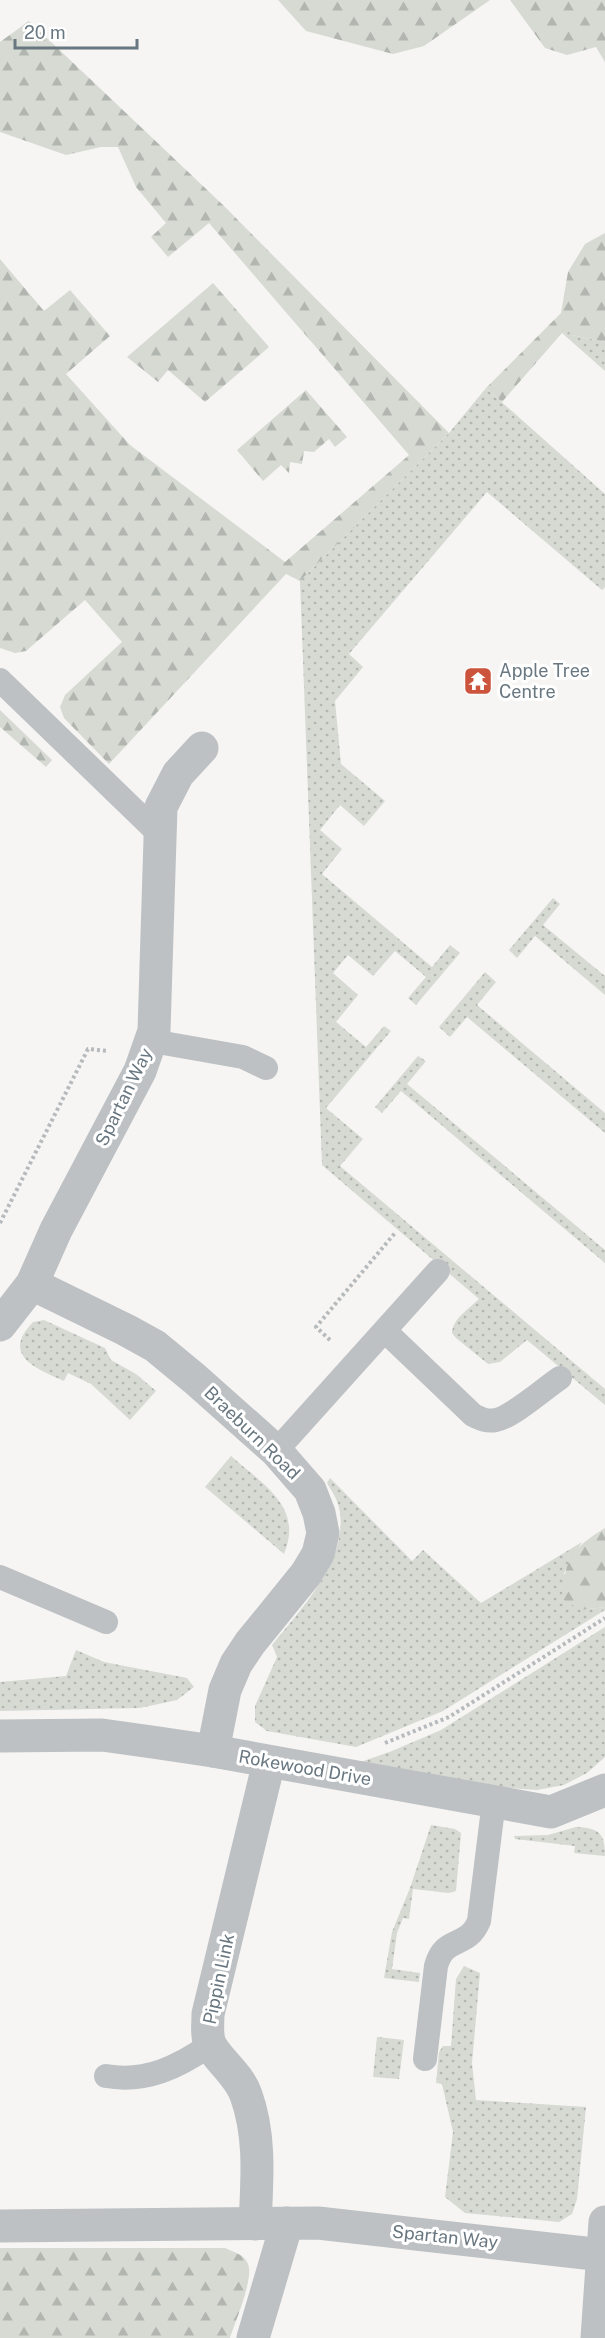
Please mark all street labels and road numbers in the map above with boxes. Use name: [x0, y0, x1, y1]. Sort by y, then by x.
street label: Spartan Way: [91, 1044, 156, 1149]
street label: Braeburn Road: [200, 1382, 304, 1483]
street label: Rokewood Drive: [237, 1746, 373, 1790]
street label: Pippin Link: [199, 1932, 238, 2026]
street label: Spartan Way: [391, 2221, 499, 2253]

